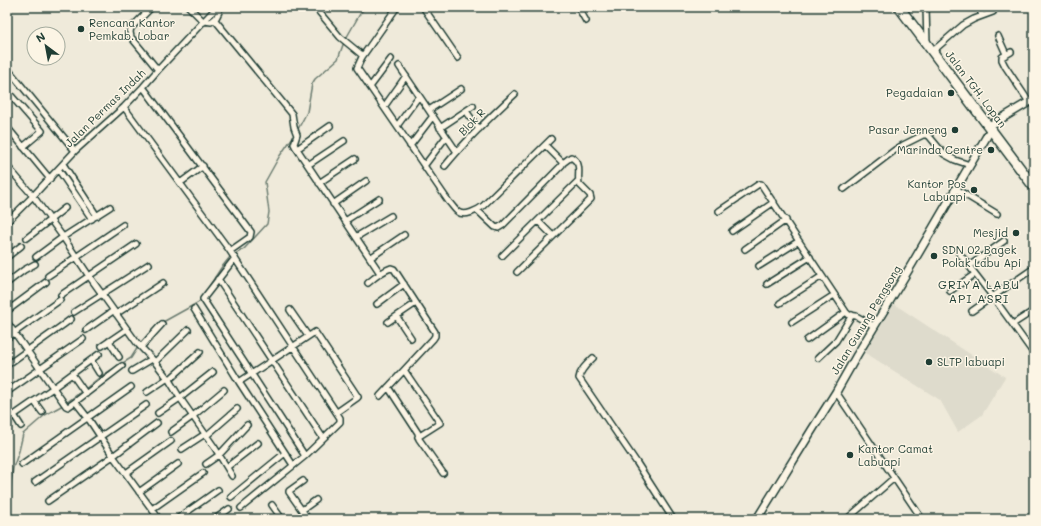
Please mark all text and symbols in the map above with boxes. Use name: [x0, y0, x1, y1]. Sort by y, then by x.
place label: Rencana Kantor Pemkab. Lobar: [89, 15, 175, 43]
marker: Rencana Kantor Pemkab. Lobar: [76, 24, 86, 34]
north arrow: [26, 26, 66, 66]
text: N: [33, 29, 48, 46]
street label: Jalan TGH. Lopan: [942, 47, 1010, 130]
street label: Jalan Permas Indah: [61, 65, 148, 150]
place label: Pegadaian: [886, 85, 943, 100]
marker: Pegadaian: [946, 88, 956, 98]
street label: Blok R: [455, 105, 488, 139]
place label: Pasar Jerneng: [868, 122, 947, 137]
marker: Pasar Jerneng: [950, 125, 960, 135]
place label: Marinda Centre: [897, 142, 983, 157]
marker: Marinda Centre: [986, 145, 996, 155]
place label: Kantor Pos Labuapi: [907, 176, 966, 204]
marker: Kantor Pos Labuapi: [969, 185, 979, 195]
place label: Mesjid: [973, 225, 1008, 240]
marker: Mesjid: [1011, 228, 1021, 238]
place label: SDN 02 Bagek Polak Labu Api: [942, 242, 1021, 270]
marker: SDN 02 Bagek Polak Labu Api: [929, 251, 939, 261]
street label: Jalan Gunung Pengsong: [827, 262, 904, 377]
district label: GRIYA LABU API ASRI: [938, 276, 1020, 306]
place label: SLTP labuapi: [937, 354, 1005, 369]
marker: SLTP labuapi: [924, 357, 934, 367]
place label: Kantor Camat Labuapi: [858, 441, 933, 469]
marker: Kantor Camat Labuapi: [845, 450, 855, 460]

